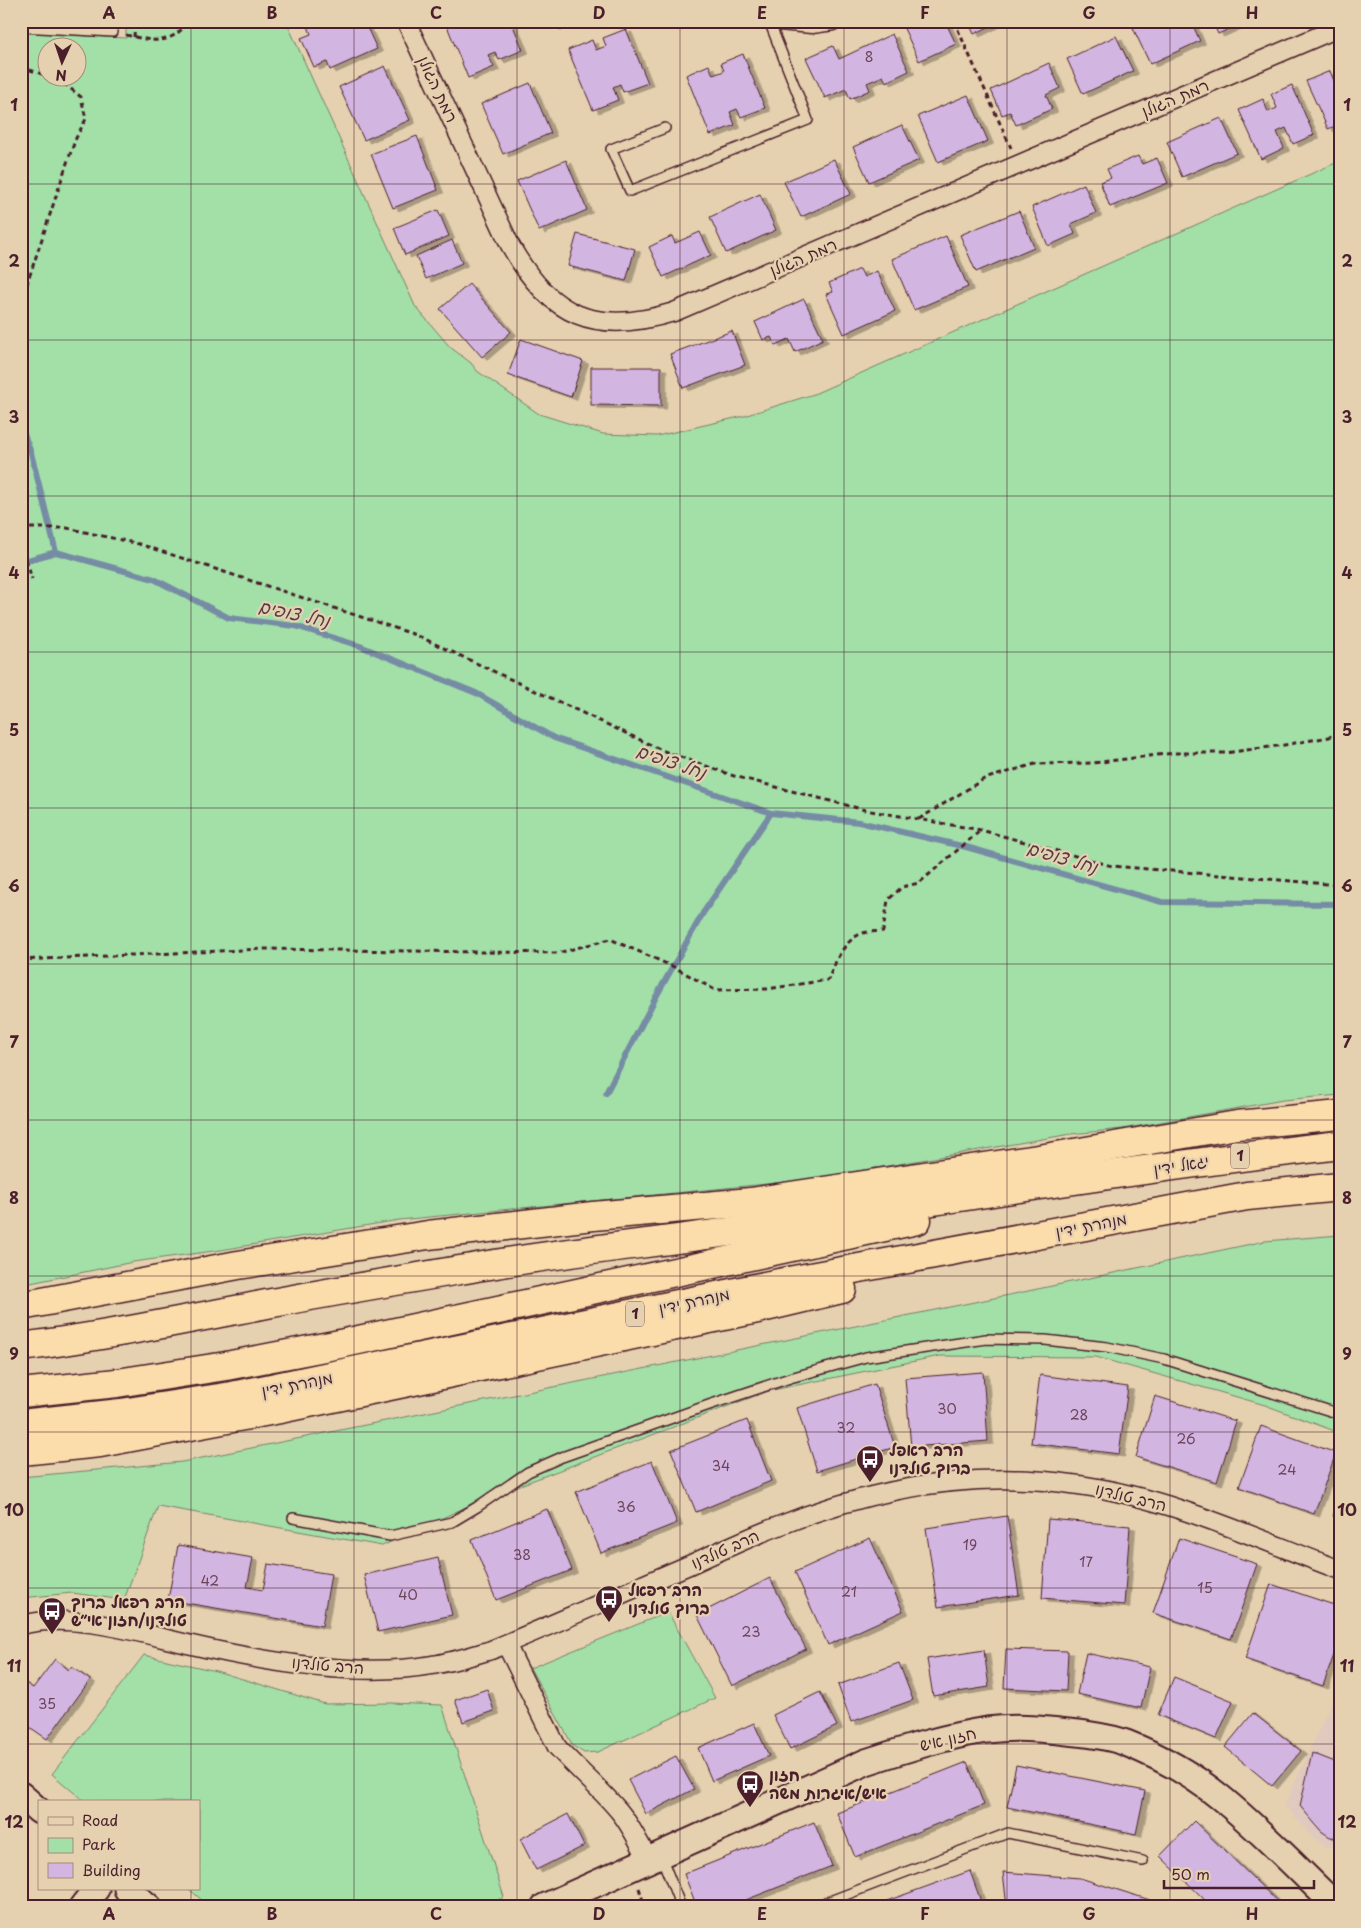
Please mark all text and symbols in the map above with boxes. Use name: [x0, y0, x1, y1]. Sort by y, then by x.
text: A: [103, 0, 116, 24]
text: B: [267, 0, 278, 24]
text: C: [430, 0, 442, 24]
text: D: [593, 0, 605, 24]
text: E: [757, 0, 767, 24]
text: F: [920, 0, 930, 24]
text: G: [1082, 0, 1096, 24]
text: H: [1246, 0, 1258, 24]
north arrow: [38, 38, 88, 88]
house number: 8: [865, 46, 873, 67]
street label: רמת הגולן: [413, 51, 465, 126]
text: N: [55, 65, 67, 86]
street label: רמת הגולן: [1137, 72, 1212, 122]
text: 1: [10, 92, 18, 116]
text: 1: [1343, 92, 1351, 116]
street label: רמת הגולן: [765, 231, 840, 281]
text: 2: [8, 248, 20, 272]
text: 2: [1341, 248, 1353, 272]
text: 3: [9, 404, 19, 428]
text: 3: [1342, 404, 1352, 428]
text: 4: [9, 560, 20, 584]
text: 4: [1342, 560, 1353, 584]
water label: נחל צופים: [256, 592, 334, 634]
text: 5: [9, 717, 19, 741]
text: 5: [1342, 717, 1352, 741]
water label: נחל צופים: [633, 736, 712, 786]
water label: נחל צופים: [1024, 834, 1102, 880]
text: 6: [8, 873, 20, 897]
text: 6: [1341, 873, 1353, 897]
text: 7: [9, 1029, 19, 1053]
text: 7: [1342, 1029, 1352, 1053]
road number: 1: [1231, 1144, 1249, 1168]
street label: יגאל ידין: [1151, 1148, 1210, 1180]
text: 8: [9, 1185, 19, 1209]
text: 8: [1342, 1185, 1352, 1209]
street label: מנהרת ידין: [1053, 1205, 1129, 1243]
street label: מנהרת ידין: [656, 1281, 732, 1319]
road number: 1: [626, 1302, 644, 1326]
text: 9: [9, 1341, 19, 1365]
text: 9: [1342, 1341, 1352, 1365]
street label: מנהרת ידין: [259, 1364, 335, 1402]
house number: 30: [937, 1398, 957, 1419]
house number: 28: [1070, 1404, 1088, 1425]
house number: 32: [837, 1417, 855, 1438]
house number: 26: [1176, 1428, 1196, 1449]
place label: הרב ראפל ברוך טולדנו: [889, 1437, 971, 1479]
bus stop icon: הרב ראפל ברוך טולדנו: [855, 1444, 885, 1483]
house number: 34: [712, 1455, 730, 1476]
house number: 24: [1278, 1459, 1296, 1480]
street label: הרב טולדנו: [1093, 1476, 1169, 1516]
house number: 36: [616, 1496, 636, 1517]
text: 10: [4, 1497, 24, 1521]
text: 10: [1337, 1497, 1357, 1521]
street label: הרב טולדנו: [687, 1522, 763, 1574]
house number: 19: [963, 1534, 977, 1555]
house number: 38: [513, 1544, 531, 1565]
house number: 17: [1079, 1551, 1093, 1572]
house number: 42: [201, 1570, 219, 1591]
place label: הרב רפאל ברוך טולדנו: [628, 1577, 710, 1619]
house number: 15: [1197, 1577, 1213, 1598]
house number: 21: [841, 1581, 857, 1602]
house number: 40: [398, 1584, 418, 1605]
bus stop icon: הרב רפאל ברוך טולדנו: [594, 1584, 624, 1623]
place label: הרב רפאל ברוך טולדנו/חזון אי״ש: [71, 1589, 187, 1631]
bus stop icon: הרב רפאל ברוך טולדנו/חזון אי״ש: [37, 1596, 67, 1635]
house number: 23: [742, 1621, 760, 1642]
street label: הרב טולדנו: [291, 1649, 365, 1679]
text: 11: [7, 1653, 21, 1677]
text: 11: [1340, 1653, 1354, 1677]
house number: 35: [38, 1693, 56, 1714]
street label: חזון איש: [917, 1720, 979, 1756]
place label: חזון איש/איגרות משה: [769, 1762, 887, 1804]
bus stop icon: חזון איש/איגרות משה: [735, 1769, 765, 1808]
legend: [38, 1800, 200, 1890]
text: Road: [82, 1808, 118, 1831]
text: 12: [5, 1809, 23, 1833]
text: 12: [1338, 1809, 1356, 1833]
text: Park: [82, 1832, 116, 1855]
text: Building: [82, 1858, 141, 1881]
scale bar: [1164, 1858, 1314, 1890]
text: 50 m: [1171, 1862, 1210, 1885]
text: A: [103, 1901, 116, 1925]
text: B: [267, 1901, 278, 1925]
text: C: [430, 1901, 442, 1925]
text: D: [593, 1901, 605, 1925]
text: E: [757, 1901, 767, 1925]
text: F: [920, 1901, 930, 1925]
text: G: [1082, 1901, 1096, 1925]
text: H: [1246, 1901, 1258, 1925]

